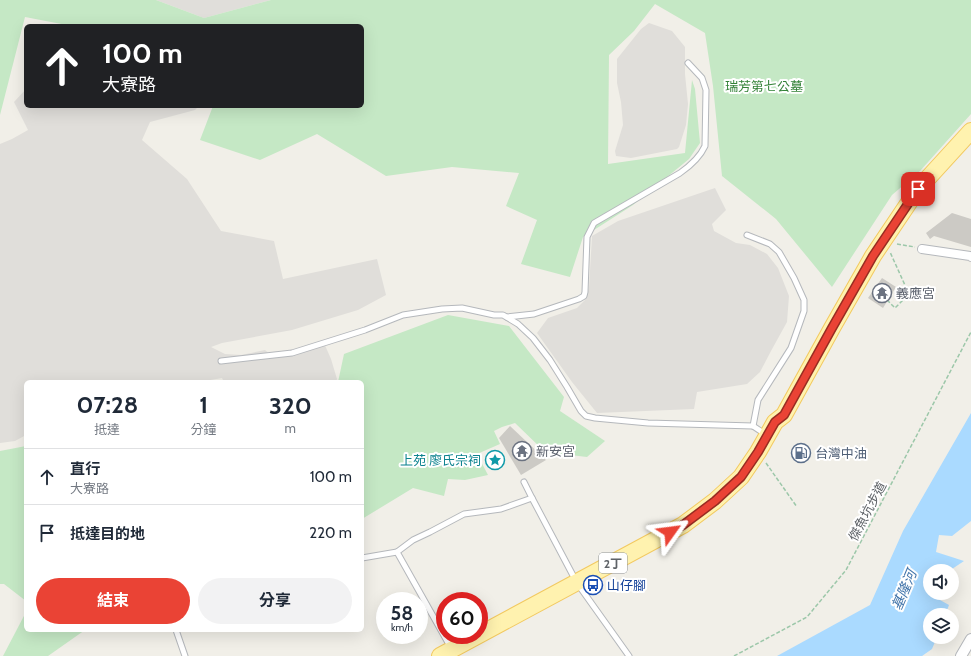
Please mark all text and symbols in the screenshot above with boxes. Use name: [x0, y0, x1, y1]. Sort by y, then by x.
text: 100 m: [102, 36, 183, 70]
icon: ahead: [36, 40, 88, 92]
text: 大寮路: [102, 74, 156, 96]
park label: 瑞芳第七公墓: [725, 78, 803, 94]
pin: [901, 172, 935, 206]
icon: arrive: [907, 178, 929, 200]
temple icon: 義應宮: [871, 282, 893, 304]
place label: 義應宮: [896, 285, 935, 301]
text: 07:28: [76, 390, 138, 419]
text: 1: [199, 390, 208, 419]
text: 320: [269, 391, 312, 420]
text: m: [285, 420, 296, 436]
text: 抵達: [94, 421, 120, 437]
text: 分鐘: [191, 421, 217, 437]
temple icon: 新安宮: [511, 440, 533, 462]
fuel station icon: 台灣中油: [790, 442, 812, 464]
place label: 新安宮: [536, 443, 575, 459]
place label: 台灣中油: [815, 445, 867, 461]
place icon: 上苑 廖氏宗祠: [484, 449, 506, 471]
place label: 上苑 廖氏宗祠: [400, 452, 481, 468]
text: 直行: [70, 460, 100, 478]
icon: ahead: [36, 466, 58, 488]
text: 100 m: [310, 468, 352, 486]
street label: 傑魚坑步道: [845, 479, 889, 543]
text: 大寮路: [70, 480, 109, 496]
position arrow: [649, 511, 691, 553]
icon: arrive: [36, 522, 58, 544]
text: 220 m: [309, 524, 352, 542]
text: 抵達目的地: [70, 525, 145, 543]
road number: 2丁: [599, 553, 627, 573]
water label: 基隆河: [888, 564, 922, 613]
map controls: [923, 564, 959, 644]
button: sound: [923, 564, 959, 600]
bus stop icon: 山仔腳: [582, 574, 604, 596]
place label: 山仔腳: [607, 577, 646, 593]
button: 結束: [36, 578, 190, 624]
button: 分享: [198, 578, 352, 624]
speed limit sign: 60: [436, 592, 488, 644]
text: 58: [391, 601, 413, 625]
button: layers: [923, 608, 959, 644]
text: km/h: [391, 621, 413, 634]

